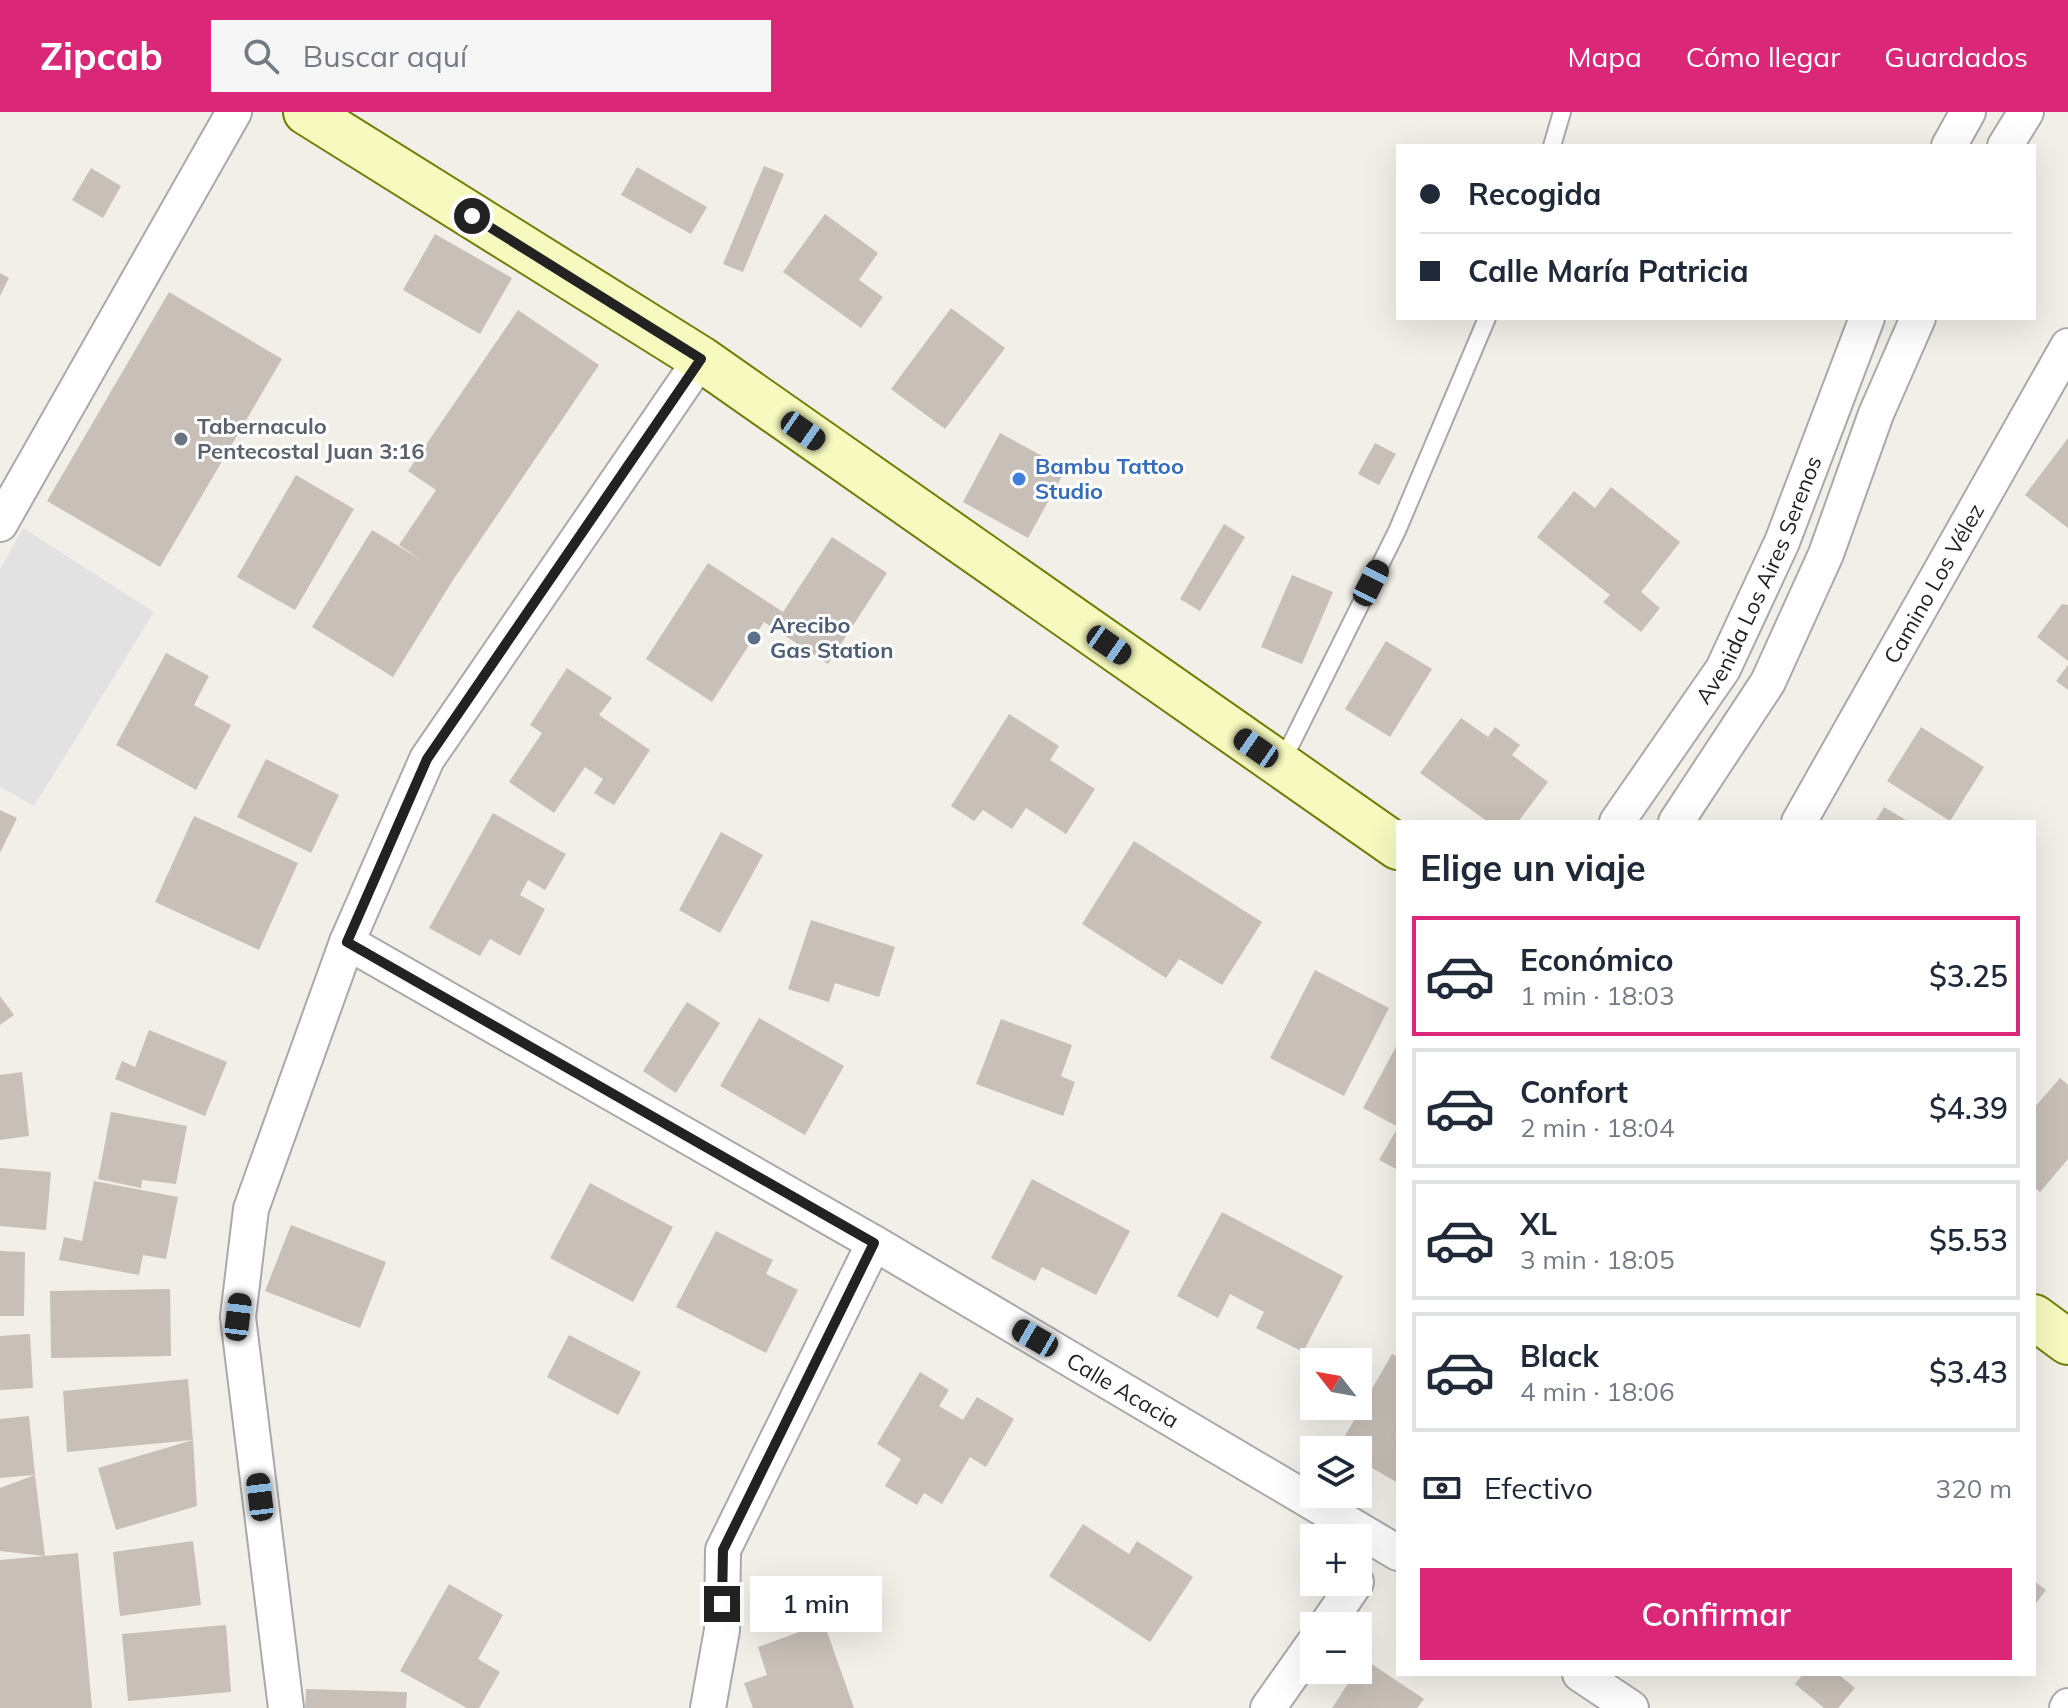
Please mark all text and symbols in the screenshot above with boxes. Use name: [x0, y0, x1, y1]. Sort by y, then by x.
search box: [211, 20, 771, 92]
text: Zipcab: [40, 32, 163, 80]
icon: search: [239, 34, 283, 78]
text: Buscar aquí: [303, 37, 467, 75]
text: Mapa: [1567, 39, 1642, 74]
text: Cómo llegar: [1686, 39, 1840, 74]
text: Guardados: [1884, 39, 2028, 74]
text: Recogida: [1468, 175, 1601, 213]
route start: [454, 198, 490, 234]
text: Calle María Patricia: [1468, 252, 1749, 290]
car: [776, 407, 830, 455]
place label: Tabernaculo Pentecostal Juan 3:16: [197, 412, 424, 465]
marker: Tabernaculo Pentecostal Juan 3:16: [172, 430, 190, 448]
place label: Bambu Tattoo Studio: [1035, 452, 1184, 505]
street label: Avenida Los Aires Serenos: [1689, 452, 1827, 709]
marker: Bambu Tattoo Studio: [1010, 470, 1028, 488]
street label: Camino Los Vélez: [1877, 498, 1990, 668]
car: [1349, 556, 1393, 610]
place label: Arecibo Gas Station: [770, 611, 893, 664]
car: [1082, 621, 1136, 669]
marker: Arecibo Gas Station: [745, 629, 763, 647]
car: [1229, 724, 1283, 772]
text: Elige un viaje: [1420, 845, 1646, 890]
icon: car: [1424, 940, 1496, 1012]
text: Económico: [1520, 941, 1674, 979]
text: $3.25: [1929, 957, 2008, 995]
text: 1 min · 18:03: [1520, 979, 1675, 1012]
icon: car: [1424, 1072, 1496, 1144]
text: Confort: [1520, 1073, 1628, 1111]
text: $4.39: [1929, 1089, 2008, 1127]
text: 2 min · 18:04: [1520, 1111, 1675, 1144]
icon: car: [1424, 1204, 1496, 1276]
text: XL: [1520, 1205, 1557, 1243]
text: $5.53: [1929, 1221, 2008, 1259]
text: 3 min · 18:05: [1520, 1243, 1675, 1276]
car: [223, 1292, 253, 1342]
car: [1008, 1316, 1062, 1360]
icon: car: [1424, 1336, 1496, 1408]
text: Black: [1520, 1337, 1599, 1375]
street label: Calle Acacia: [1062, 1346, 1184, 1434]
north arrow: [1300, 1348, 1372, 1420]
map controls: [1300, 1348, 1372, 1684]
text: $3.43: [1929, 1353, 2008, 1391]
text: 4 min · 18:06: [1520, 1375, 1675, 1408]
button: layers: [1300, 1436, 1372, 1508]
icon: cash: [1420, 1466, 1464, 1510]
text: Efectivo: [1484, 1469, 1593, 1507]
car: [245, 1472, 275, 1522]
text: 320 m: [1936, 1472, 2012, 1505]
button: +: [1300, 1524, 1372, 1596]
button: Confirmar: [1420, 1568, 2012, 1660]
callout: 1 min: [750, 1576, 882, 1632]
route end: [704, 1586, 740, 1622]
text: 1 min: [782, 1587, 850, 1620]
button: −: [1300, 1612, 1372, 1684]

